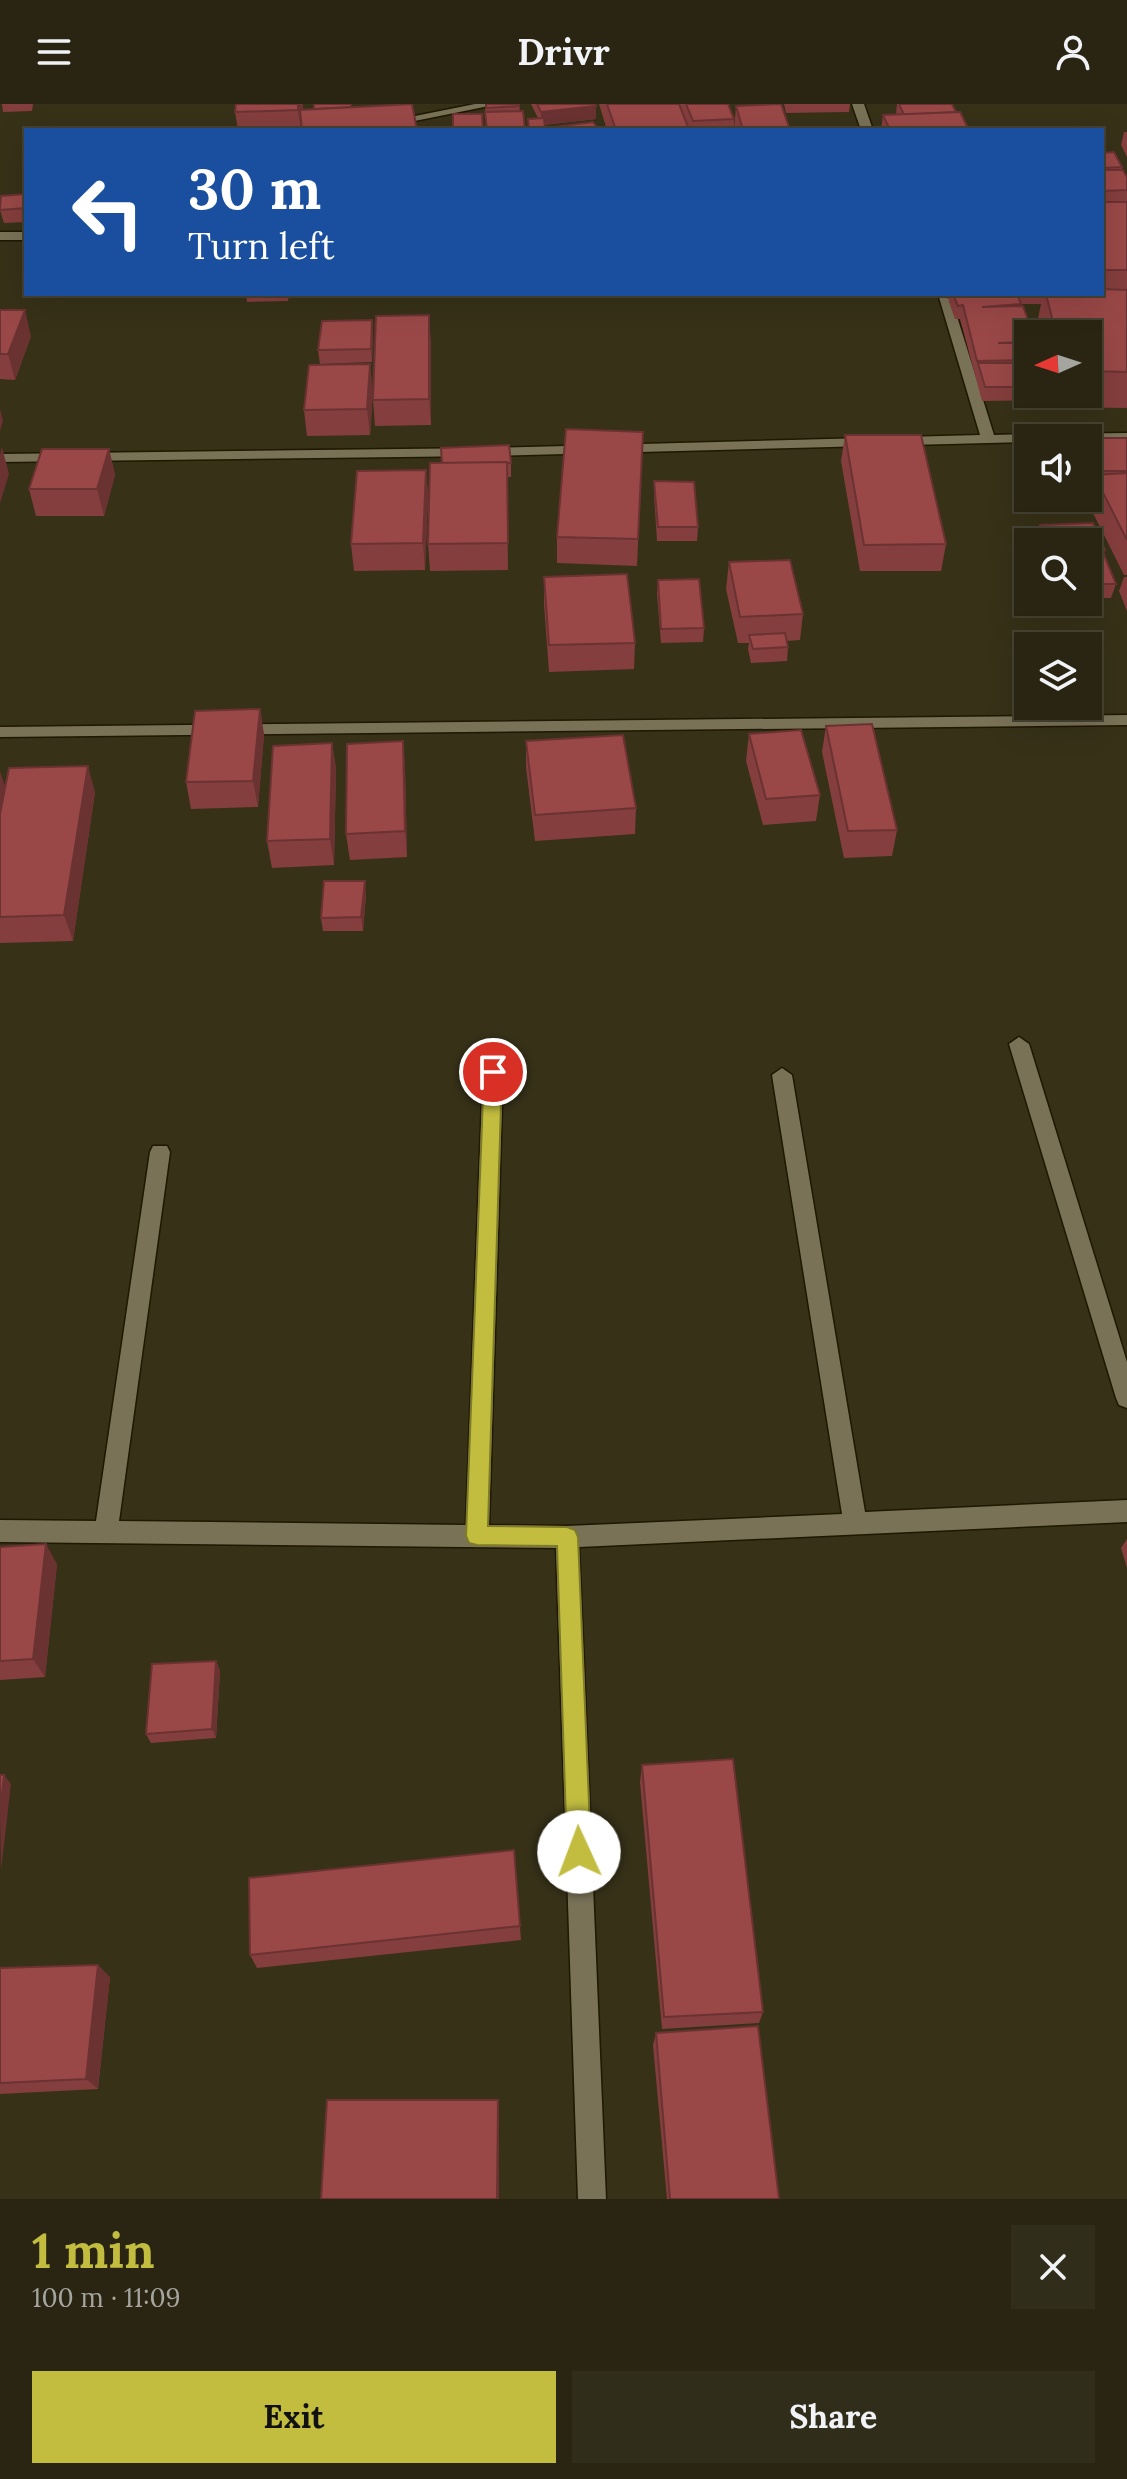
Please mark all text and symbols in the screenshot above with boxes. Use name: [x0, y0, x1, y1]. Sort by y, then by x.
text: Drivr: [517, 29, 610, 75]
icon: menu: [32, 30, 76, 74]
icon: person: [1051, 30, 1095, 74]
text: 30 m: [188, 153, 321, 224]
icon: left: [56, 160, 160, 264]
text: Turn left: [188, 223, 335, 269]
north arrow: [1014, 320, 1102, 408]
map controls: [1014, 320, 1102, 720]
button: sound: [1014, 424, 1102, 512]
button: search: [1014, 528, 1102, 616]
button: layers: [1014, 632, 1102, 720]
pin: [459, 1038, 527, 1106]
icon: arrive: [471, 1050, 515, 1094]
position arrow: [537, 1810, 621, 1894]
text: 1 min: [32, 2220, 155, 2281]
button: close: [1011, 2225, 1095, 2309]
text: 100 m · 11:09: [32, 2281, 181, 2314]
button: Exit: [32, 2371, 556, 2463]
button: Share: [572, 2371, 1095, 2463]

